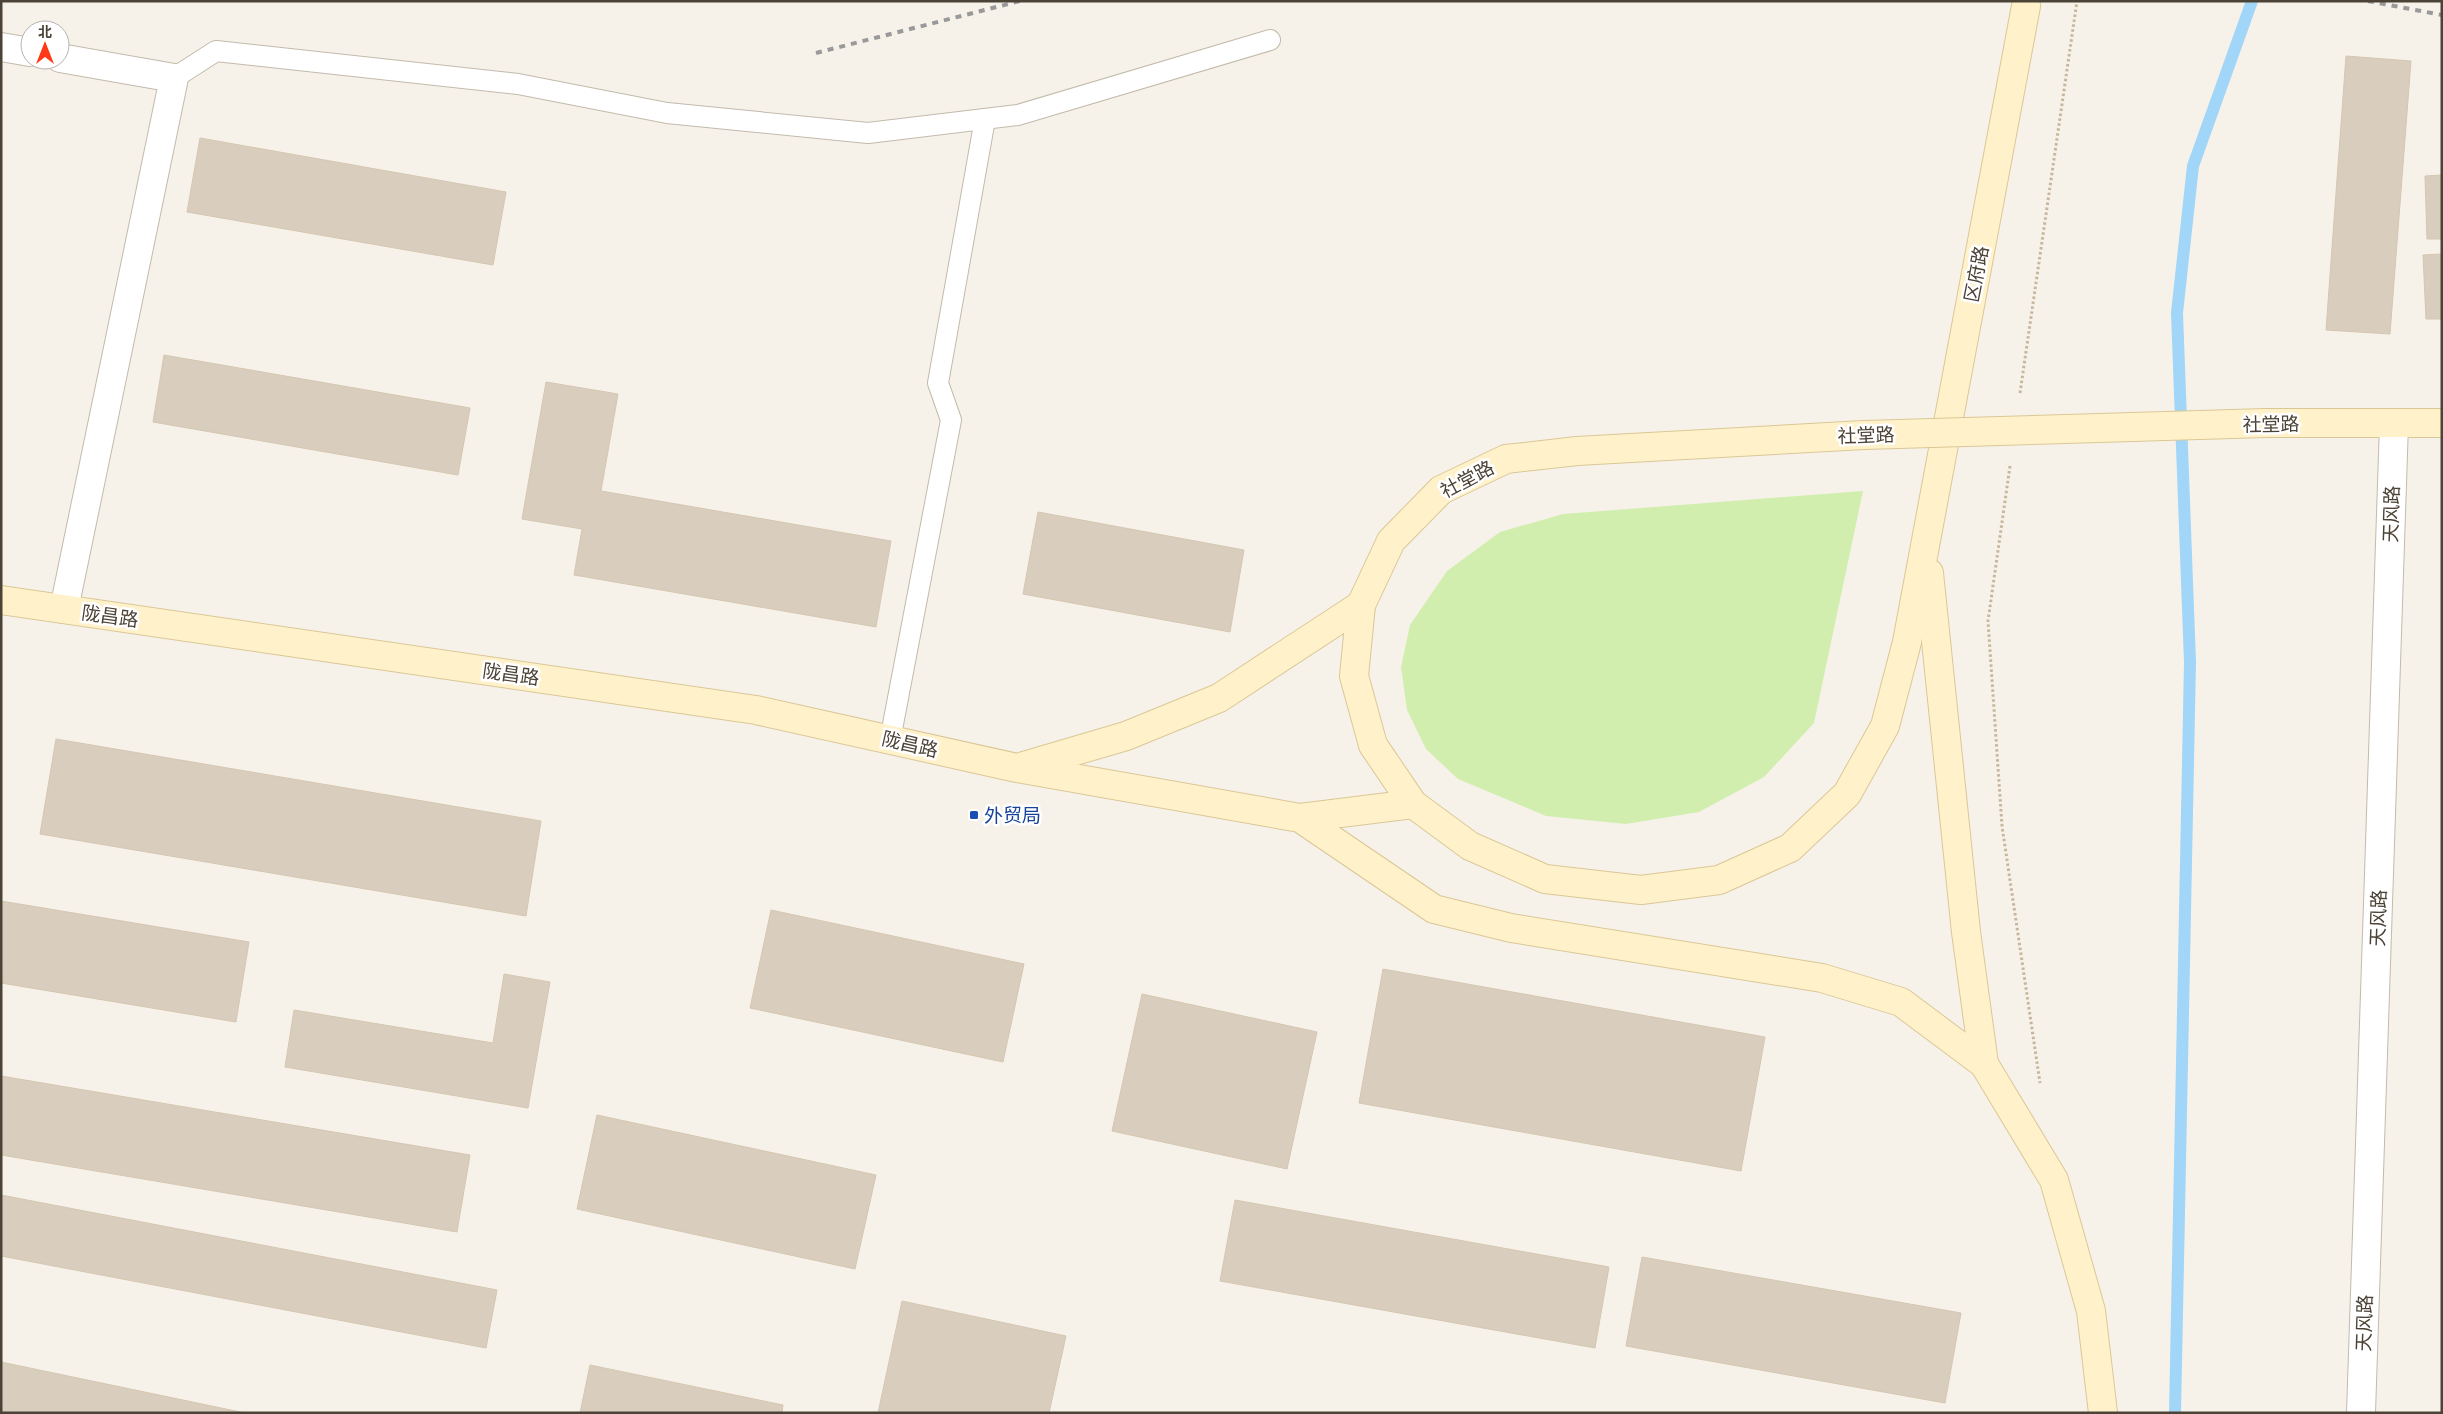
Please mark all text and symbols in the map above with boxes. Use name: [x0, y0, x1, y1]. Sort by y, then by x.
north arrow: [20, 20, 70, 70]
text: 北: [38, 23, 52, 41]
street label: 区府路: [1959, 244, 1993, 304]
street label: 社堂路: [2242, 412, 2300, 436]
street label: 社堂路: [1837, 422, 1895, 448]
street label: 社堂路: [1436, 455, 1498, 503]
street label: 天风路: [2378, 485, 2404, 543]
street label: 陇昌路: [80, 600, 140, 632]
street label: 陇昌路: [481, 658, 541, 690]
street label: 陇昌路: [880, 726, 940, 762]
place label: 外贸局: [984, 803, 1041, 827]
marker: 外贸局: [968, 809, 980, 821]
street label: 天风路: [2365, 889, 2391, 947]
street label: 天风路: [2351, 1294, 2377, 1352]

